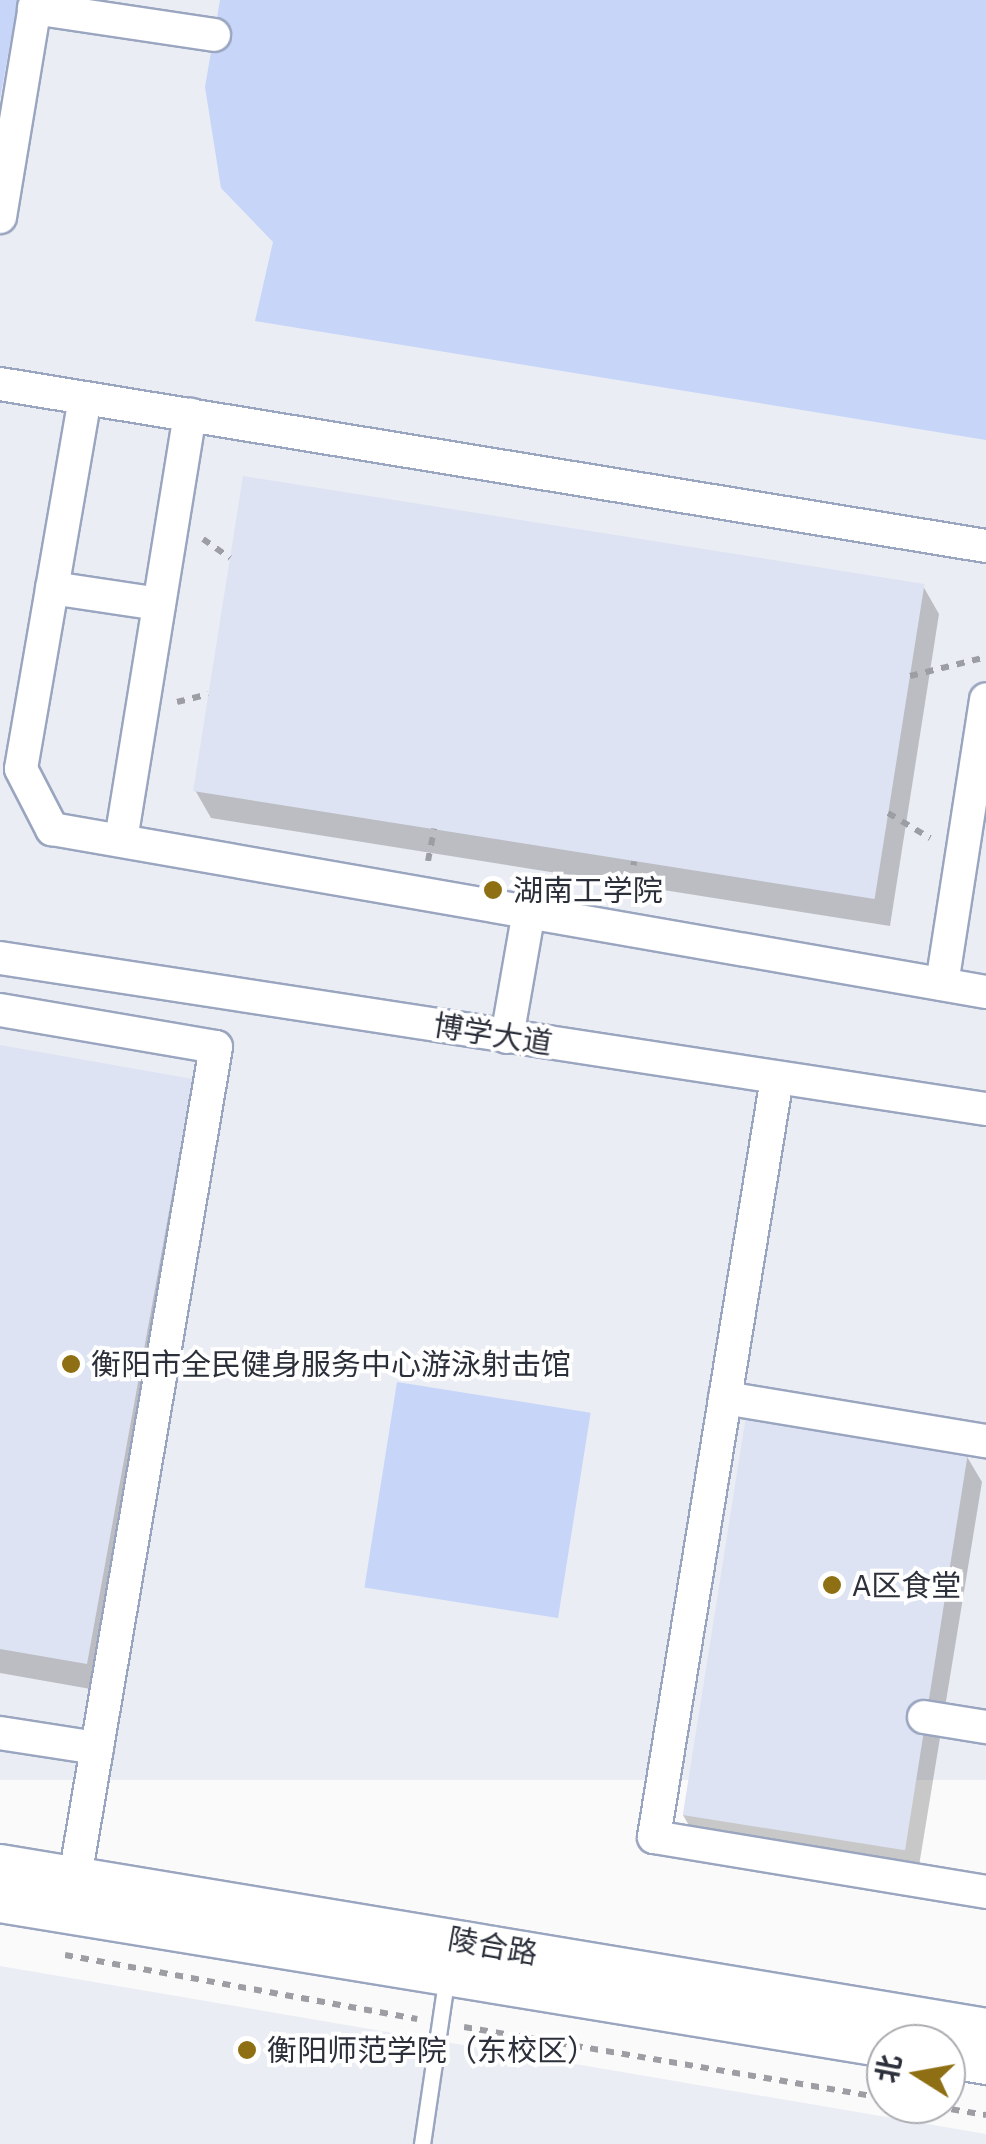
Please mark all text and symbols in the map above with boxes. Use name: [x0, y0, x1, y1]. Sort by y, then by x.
place label: 湖南工学院: [513, 872, 663, 908]
marker: 湖南工学院: [482, 879, 504, 901]
street label: 博学大道: [431, 1007, 555, 1061]
place label: 衡阳市全民健身服务中心游泳射击馆: [91, 1346, 571, 1382]
marker: 衡阳市全民健身服务中心游泳射击馆: [60, 1353, 82, 1375]
place label: A区食堂: [852, 1567, 961, 1603]
marker: A区食堂: [821, 1574, 843, 1596]
street label: 陵合路: [446, 1920, 540, 1972]
north arrow: [866, 2024, 966, 2124]
place label: 衡阳师范学院（东校区）: [267, 2032, 597, 2068]
marker: 衡阳师范学院（东校区）: [236, 2039, 258, 2061]
text: 北: [867, 2051, 909, 2086]

